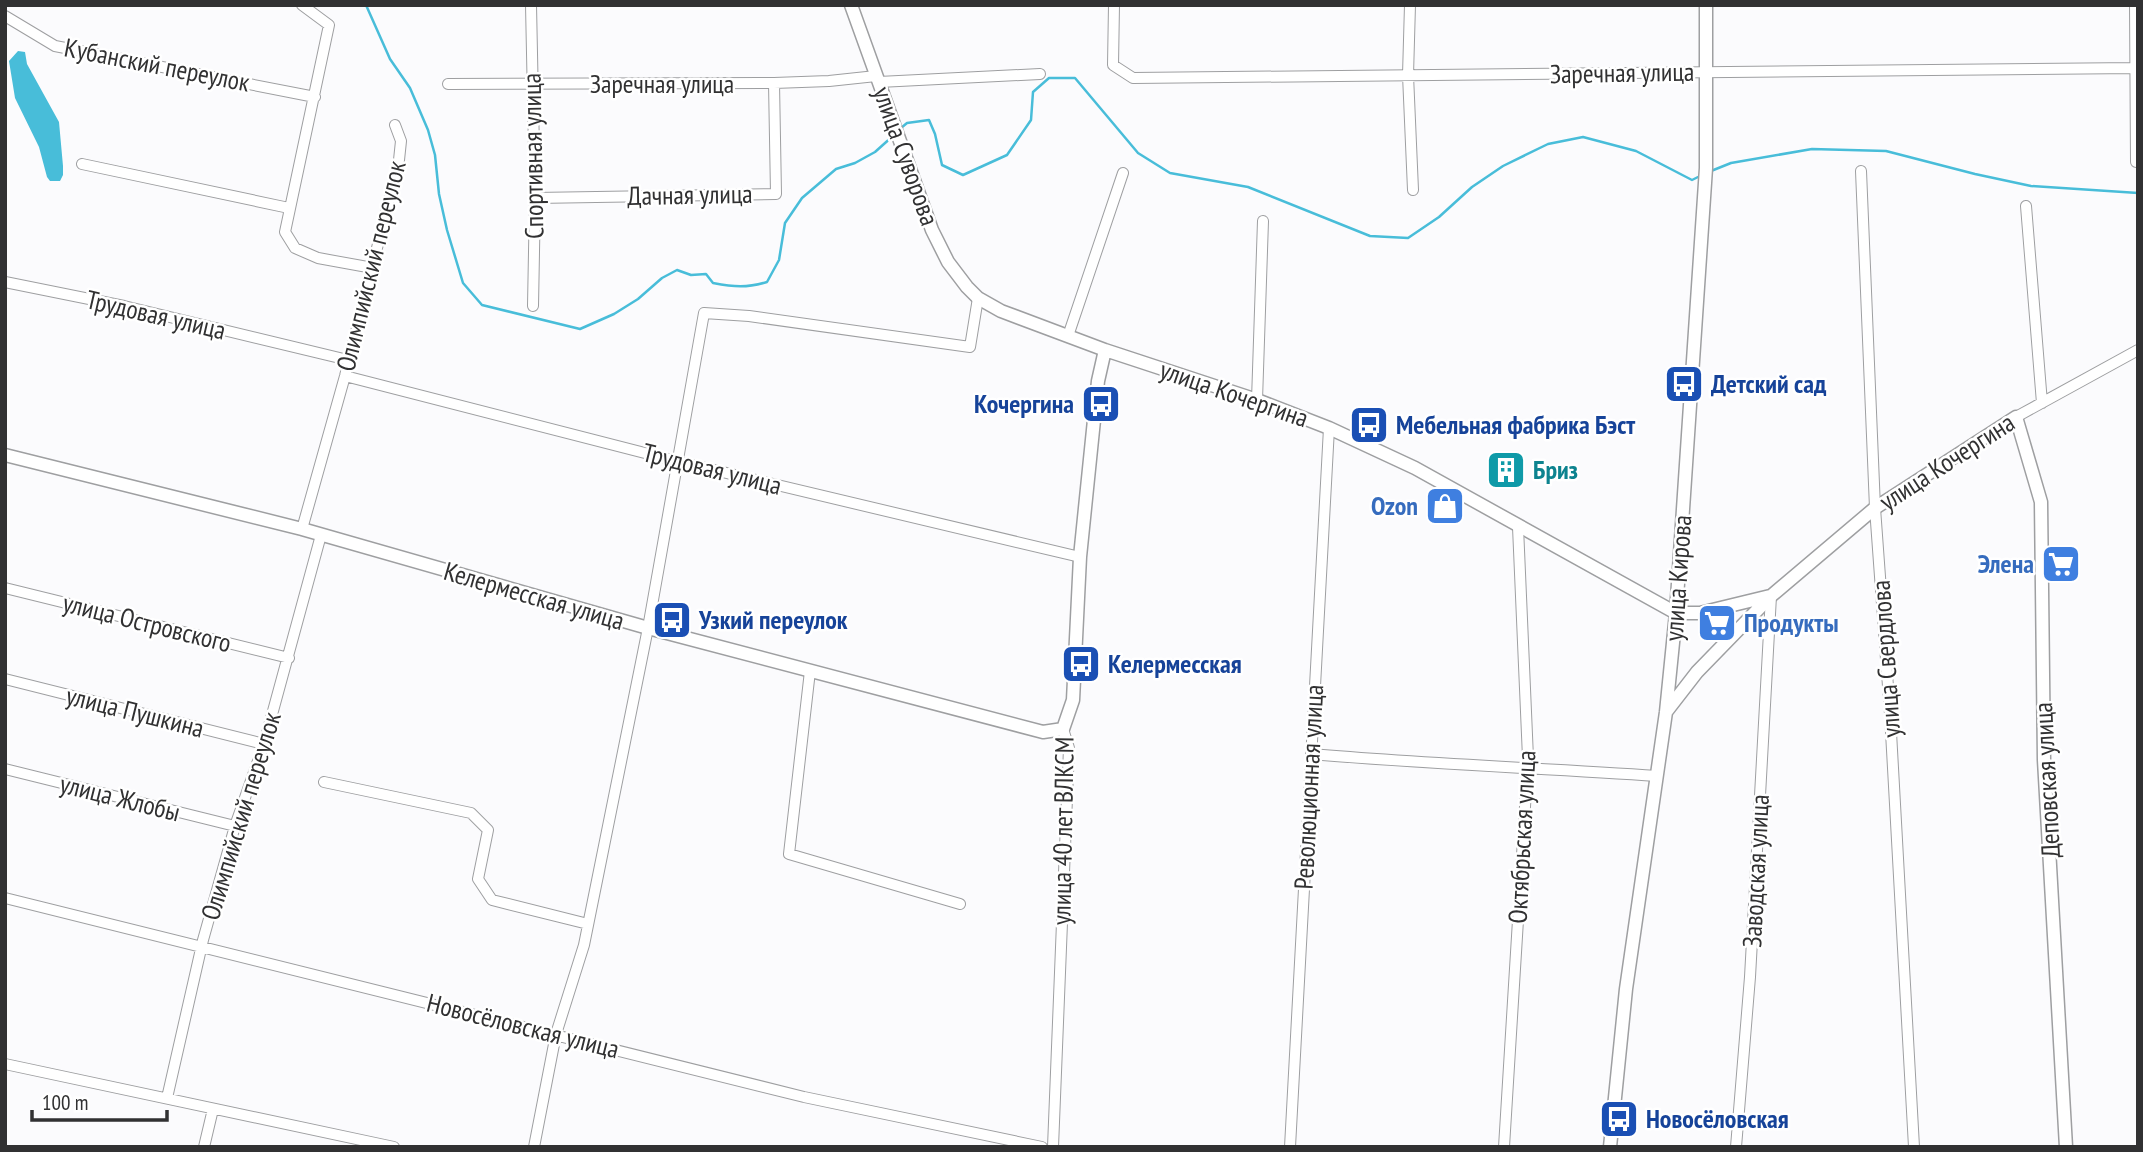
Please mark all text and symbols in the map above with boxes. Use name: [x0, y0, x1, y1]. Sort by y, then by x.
street label: Кубанский переулок: [62, 30, 252, 99]
street label: Заречная улица: [1549, 55, 1695, 90]
street label: Заречная улица: [590, 67, 734, 100]
street label: Спортивная улица: [515, 73, 550, 239]
street label: улица Суворова: [866, 82, 947, 230]
street label: Олимпийский переулок: [328, 157, 413, 375]
street label: Дачная улица: [627, 177, 753, 212]
street label: Трудовая улица: [83, 282, 229, 347]
street label: улица Кочергина: [1156, 353, 1313, 434]
bus stop icon: Детский сад: [1663, 363, 1705, 405]
place label: Детский сад: [1711, 367, 1827, 400]
bus stop icon: Кочергина: [1080, 383, 1122, 425]
place label: Кочергина: [974, 387, 1074, 420]
bus stop icon: Мебельная фабрика Бэст: [1348, 404, 1390, 446]
street label: улица Кочергина: [1873, 406, 2021, 518]
place label: Мебельная фабрика Бэст: [1396, 408, 1635, 441]
street label: Трудовая улица: [639, 435, 785, 502]
building icon: Бриз: [1485, 449, 1527, 491]
place label: Бриз: [1533, 453, 1578, 486]
shop icon: Ozon: [1424, 485, 1466, 527]
place label: Ozon: [1371, 489, 1418, 522]
street label: улица Кирова: [1657, 514, 1698, 642]
supermarket icon: Элена: [2040, 543, 2082, 585]
place label: Элена: [1978, 547, 2034, 580]
street label: Келермесская улица: [440, 554, 628, 637]
street label: улица Свердлова: [1864, 579, 1907, 739]
street label: улица Островского: [59, 586, 235, 659]
bus stop icon: Узкий переулок: [651, 599, 693, 641]
supermarket icon: Продукты: [1696, 602, 1738, 644]
place label: Узкий переулок: [698, 603, 848, 636]
place label: Продукты: [1744, 606, 1839, 639]
bus stop icon: Келермесская: [1060, 643, 1102, 685]
place label: Келермесская: [1108, 647, 1242, 680]
street label: улица Пушкина: [63, 678, 207, 745]
street label: Революционная улица: [1287, 684, 1330, 890]
street label: Деповская улица: [2026, 701, 2067, 859]
street label: Олимпийский переулок: [193, 708, 288, 924]
street label: улица 40 лет ВЛКСМ: [1044, 736, 1081, 925]
street label: Октябрьская улица: [1500, 750, 1543, 924]
street label: улица Жлобы: [57, 767, 184, 828]
street label: Заводская улица: [1735, 794, 1776, 948]
street label: Новосёловская улица: [424, 986, 623, 1065]
scale bar: [32, 1078, 166, 1122]
text: 100 m: [42, 1089, 88, 1116]
bus stop icon: Новосёловская: [1598, 1098, 1640, 1140]
place label: Новосёловская: [1646, 1102, 1789, 1135]

